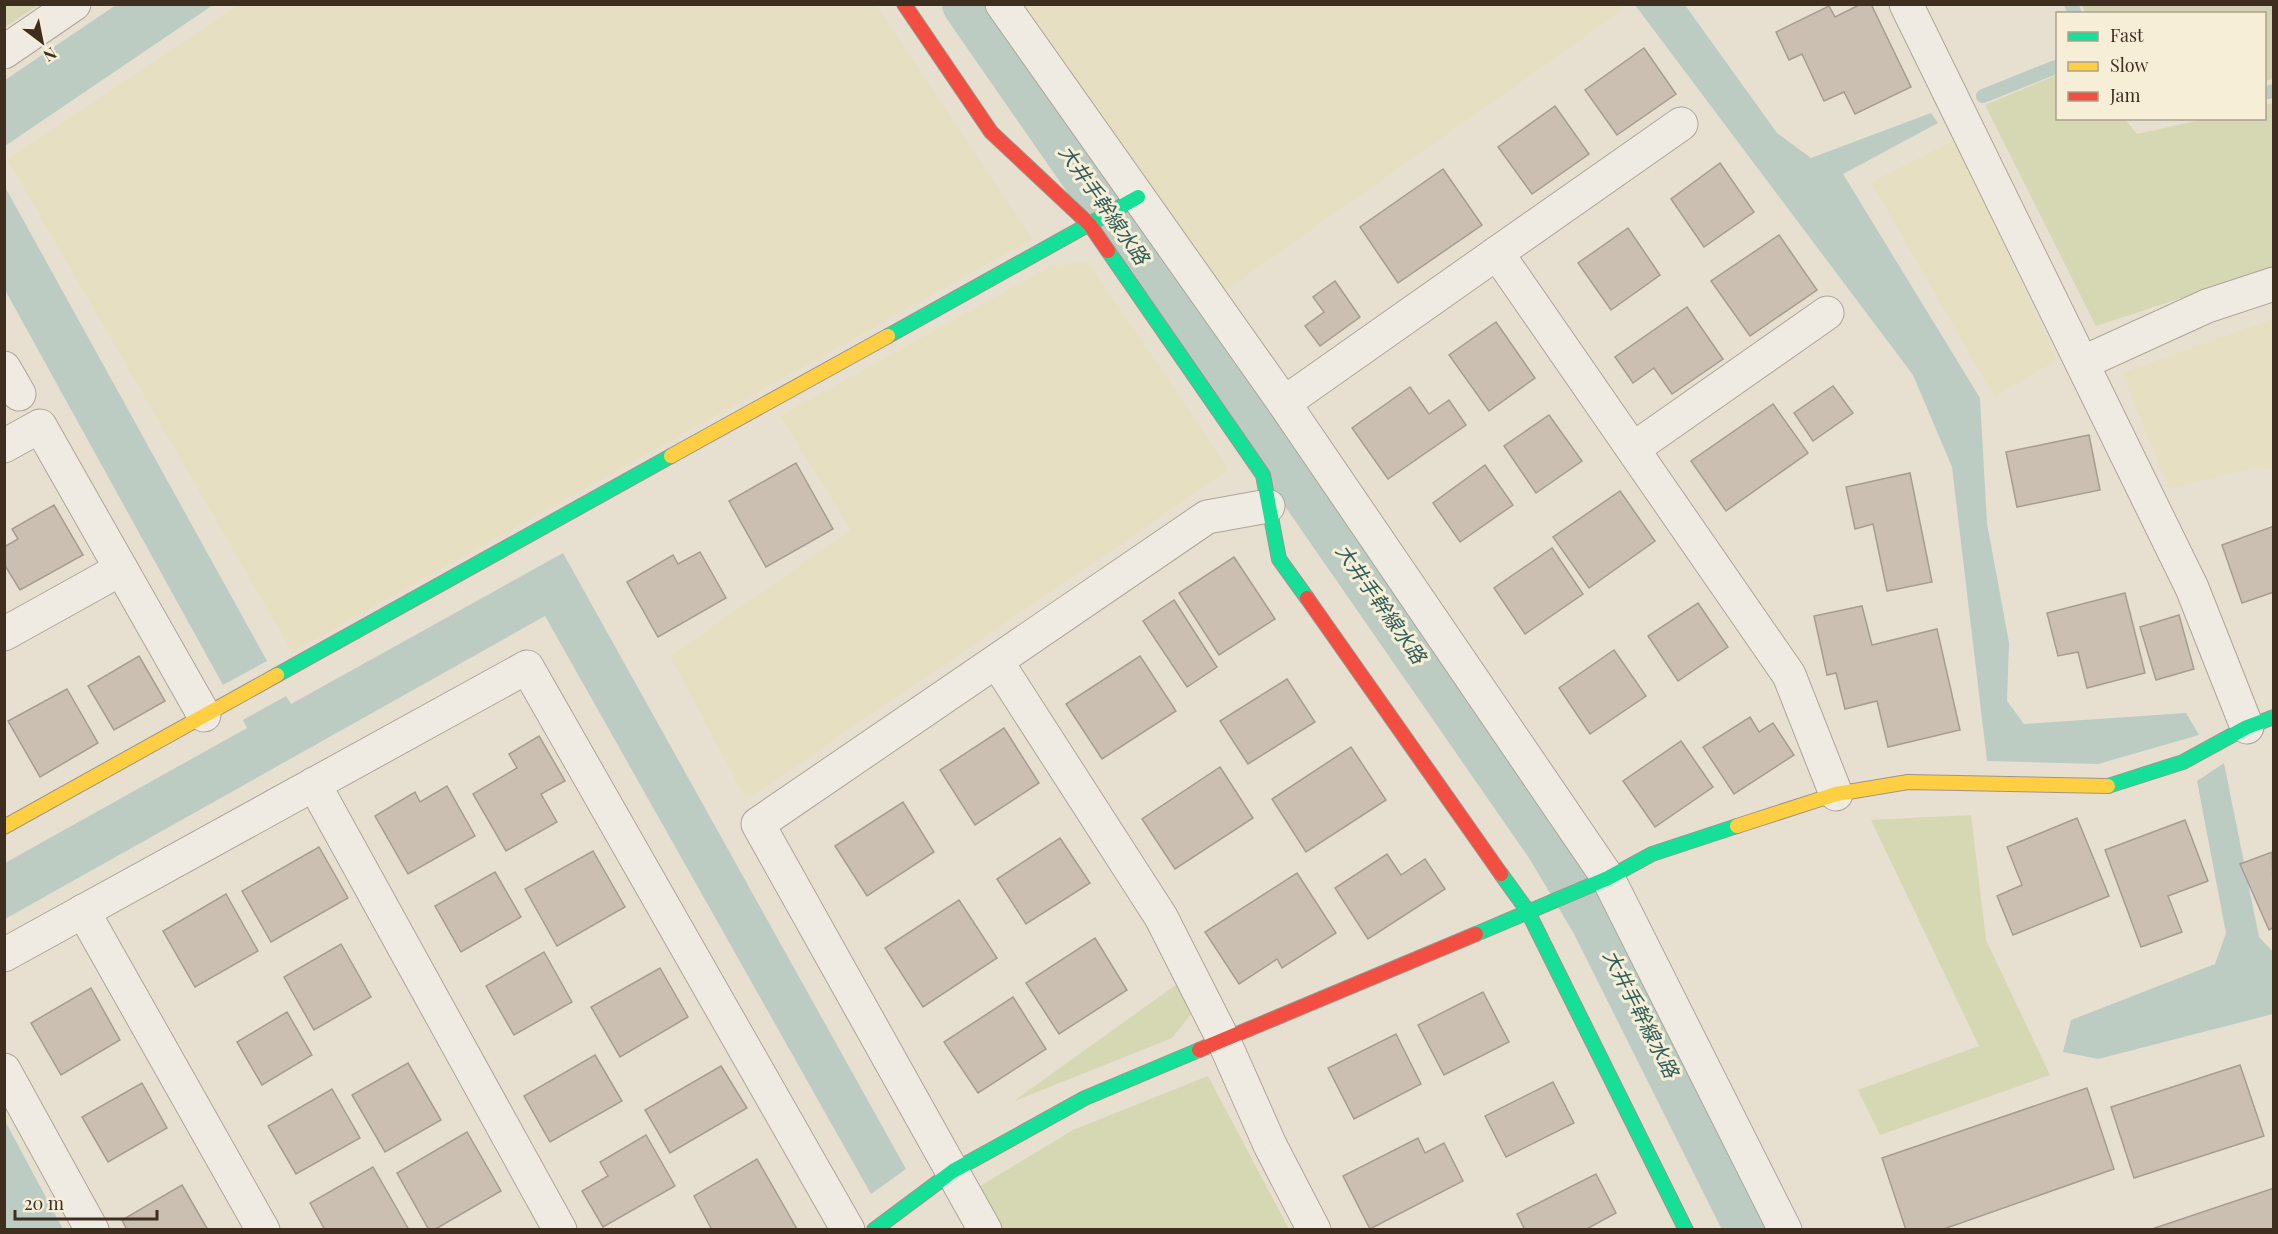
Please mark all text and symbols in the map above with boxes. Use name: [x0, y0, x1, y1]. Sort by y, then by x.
north arrow: [12, 12, 72, 72]
legend: [2056, 12, 2266, 120]
text: Fast: [2110, 23, 2144, 47]
text: N: [39, 43, 61, 67]
text: Slow: [2110, 53, 2148, 77]
text: Jam: [2109, 83, 2140, 107]
water label: 大井手幹線水路: [1054, 139, 1157, 271]
water label: 大井手幹線水路: [1331, 538, 1434, 670]
water label: 大井手幹線水路: [1598, 945, 1687, 1083]
scale bar: [15, 1183, 158, 1221]
text: 20 m: [24, 1191, 64, 1215]

